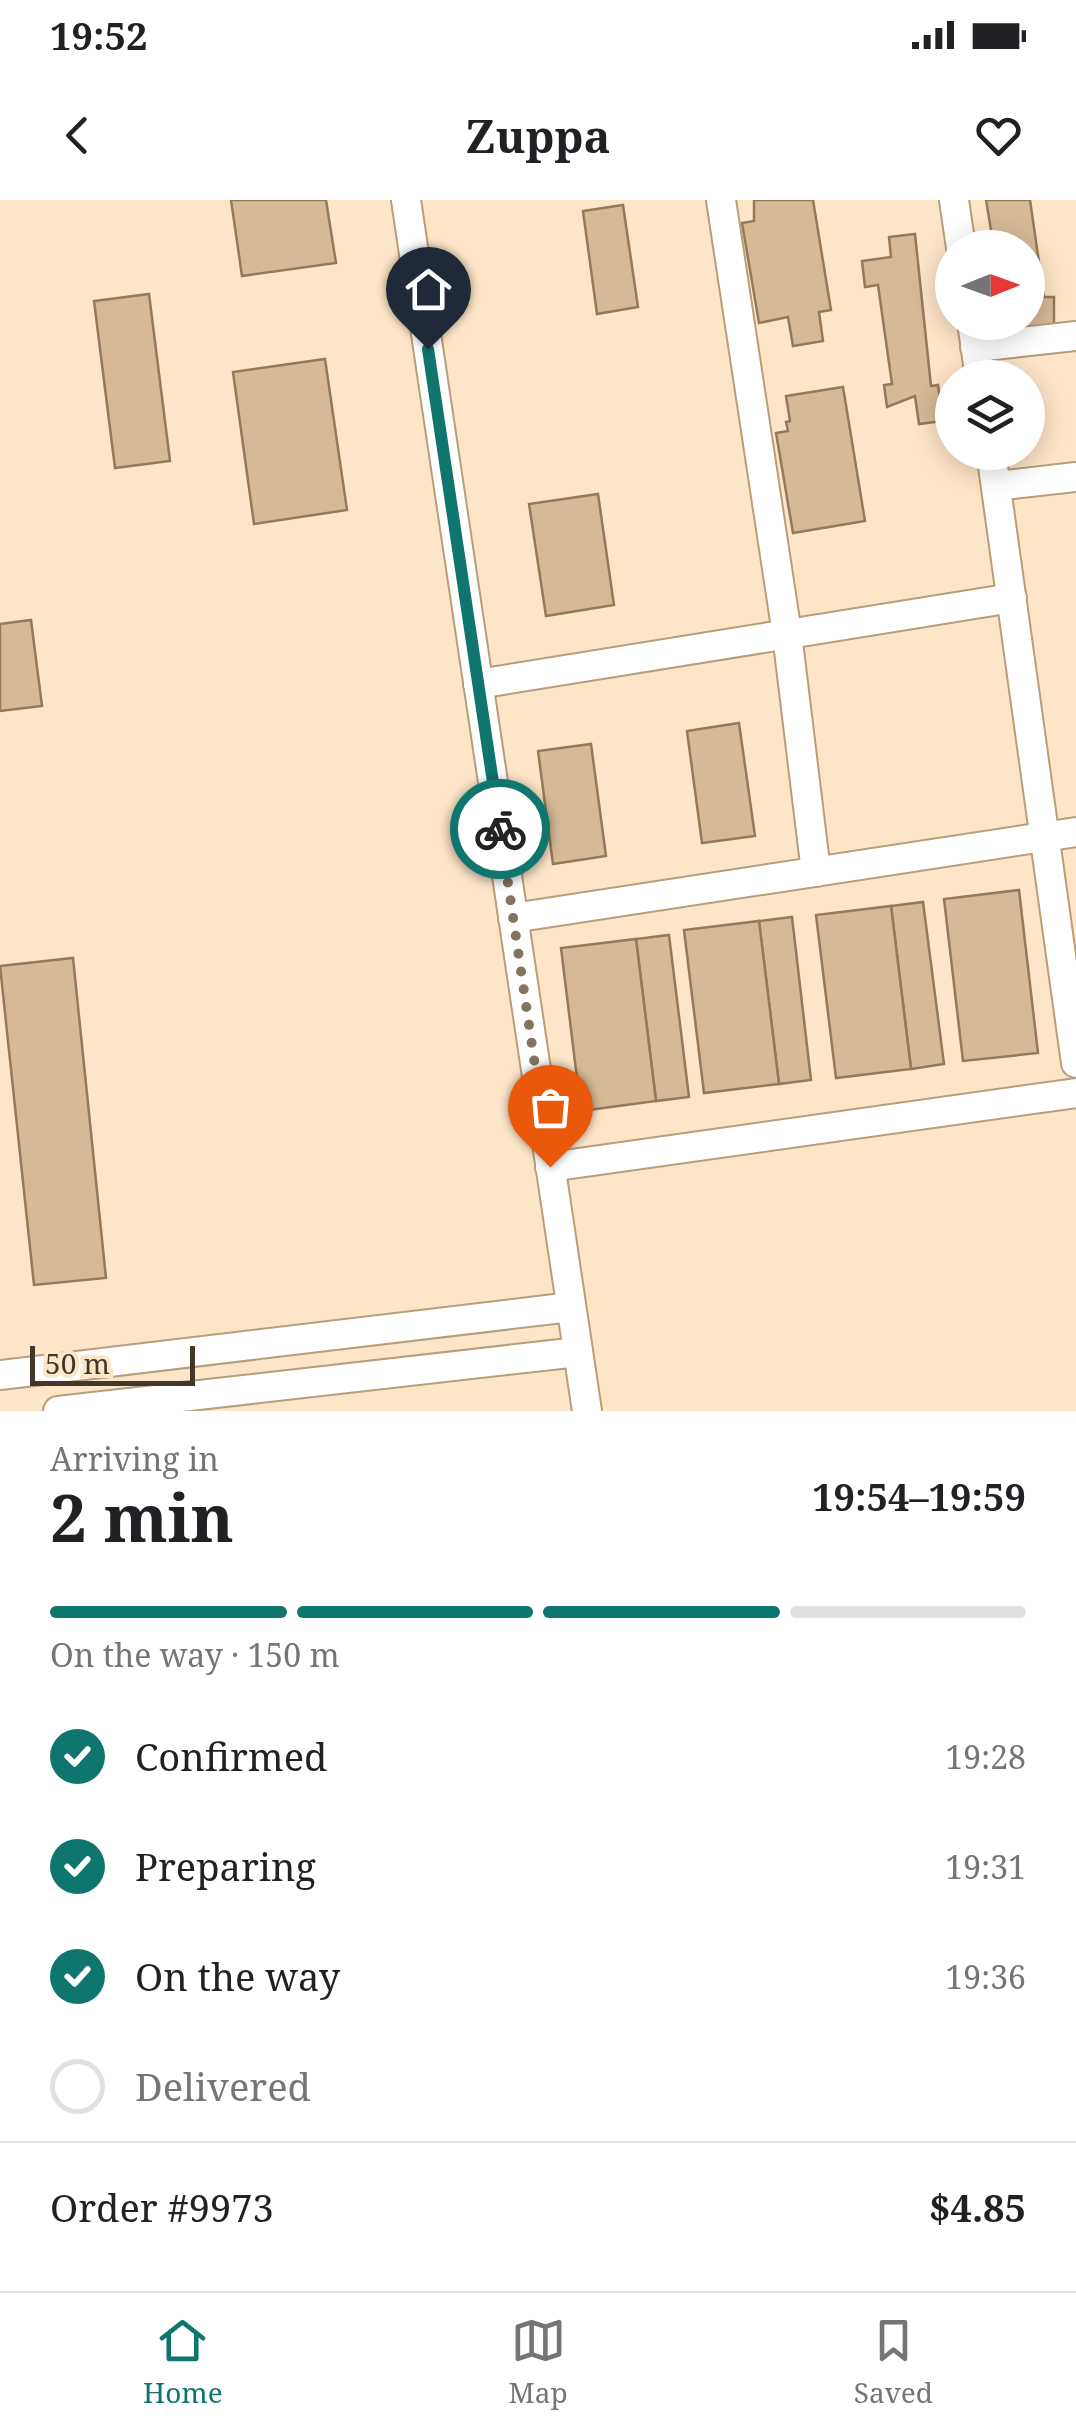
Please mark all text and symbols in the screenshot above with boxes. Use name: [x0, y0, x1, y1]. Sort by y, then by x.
text: 19:52: [50, 9, 147, 61]
text: Zuppa: [465, 105, 611, 166]
icon: back: [50, 108, 105, 163]
icon: heart: [971, 108, 1026, 163]
north arrow: [935, 230, 1045, 340]
map controls: [935, 230, 1045, 470]
pin: [386, 247, 471, 350]
icon: home: [401, 262, 456, 317]
button: layers: [935, 360, 1045, 470]
courier: [450, 779, 550, 879]
icon: bike: [473, 802, 528, 857]
pin: [508, 1065, 593, 1168]
icon: bag: [523, 1080, 578, 1135]
scale bar: [30, 1341, 195, 1386]
text: 50 m: [45, 1344, 110, 1382]
text: Arriving in: [50, 1437, 219, 1480]
text: 19:54–19:59: [812, 1470, 1026, 1522]
text: 2 min: [50, 1473, 234, 1561]
text: On the way · 150 m: [50, 1633, 340, 1676]
icon: check: [50, 1729, 105, 1784]
text: Confirmed: [135, 1730, 327, 1782]
text: 19:28: [945, 1735, 1026, 1778]
icon: check: [50, 1839, 105, 1894]
text: Preparing: [135, 1840, 316, 1892]
text: 19:31: [945, 1845, 1026, 1888]
icon: check: [50, 1949, 105, 2004]
text: On the way: [135, 1950, 340, 2002]
text: 19:36: [945, 1955, 1026, 1998]
text: Delivered: [135, 2060, 311, 2112]
text: Order #9973: [50, 2181, 274, 2233]
text: $4.85: [929, 2181, 1026, 2233]
tab: Home: [143, 2313, 223, 2411]
tab: Map: [509, 2313, 568, 2411]
tab: Saved: [854, 2313, 933, 2411]

